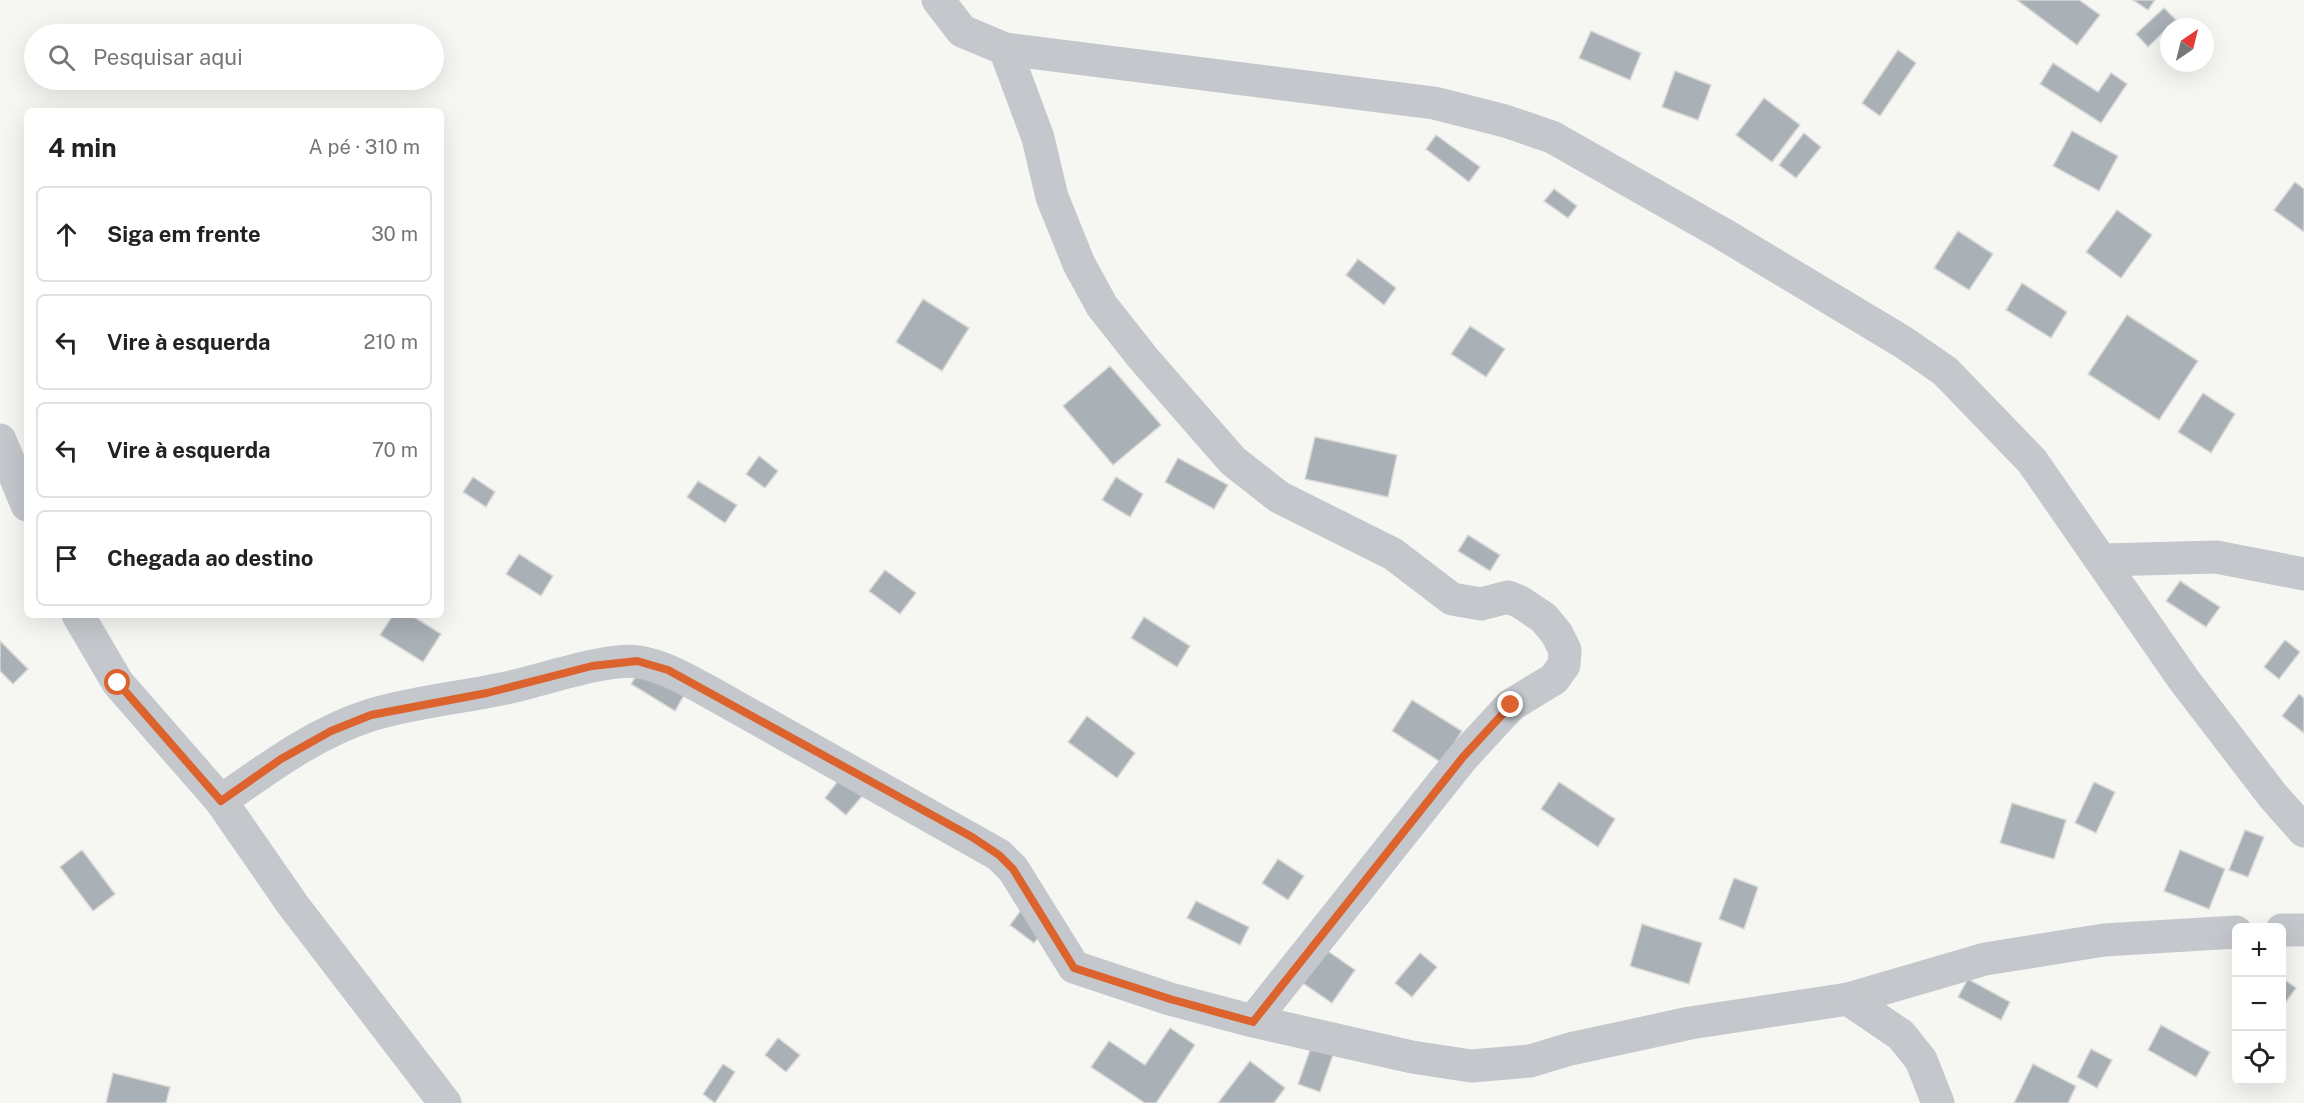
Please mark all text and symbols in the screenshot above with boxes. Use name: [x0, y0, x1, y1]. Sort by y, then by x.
north arrow: [2160, 18, 2214, 72]
search box: [24, 24, 444, 90]
icon: search: [45, 41, 78, 74]
text: Pesquisar aqui: [93, 44, 243, 70]
text: 4 min: [48, 132, 117, 163]
text: A pé · 310 m: [309, 135, 420, 159]
icon: ahead: [50, 218, 83, 251]
text: Siga em frente: [107, 221, 261, 247]
text: 30 m: [371, 222, 418, 246]
icon: left: [50, 326, 83, 359]
text: Vire à esquerda: [107, 329, 271, 355]
text: 210 m: [364, 330, 418, 354]
icon: left: [50, 434, 83, 467]
text: Vire à esquerda: [107, 437, 271, 463]
text: 70 m: [372, 438, 418, 462]
icon: arrive: [50, 542, 83, 575]
text: Chegada ao destino: [107, 545, 313, 571]
route start: [104, 669, 130, 695]
route end: [1497, 691, 1523, 717]
map controls: [2232, 923, 2286, 1085]
button: +: [2232, 923, 2286, 977]
button: −: [2232, 977, 2286, 1031]
button: locate: [2232, 1031, 2286, 1085]

